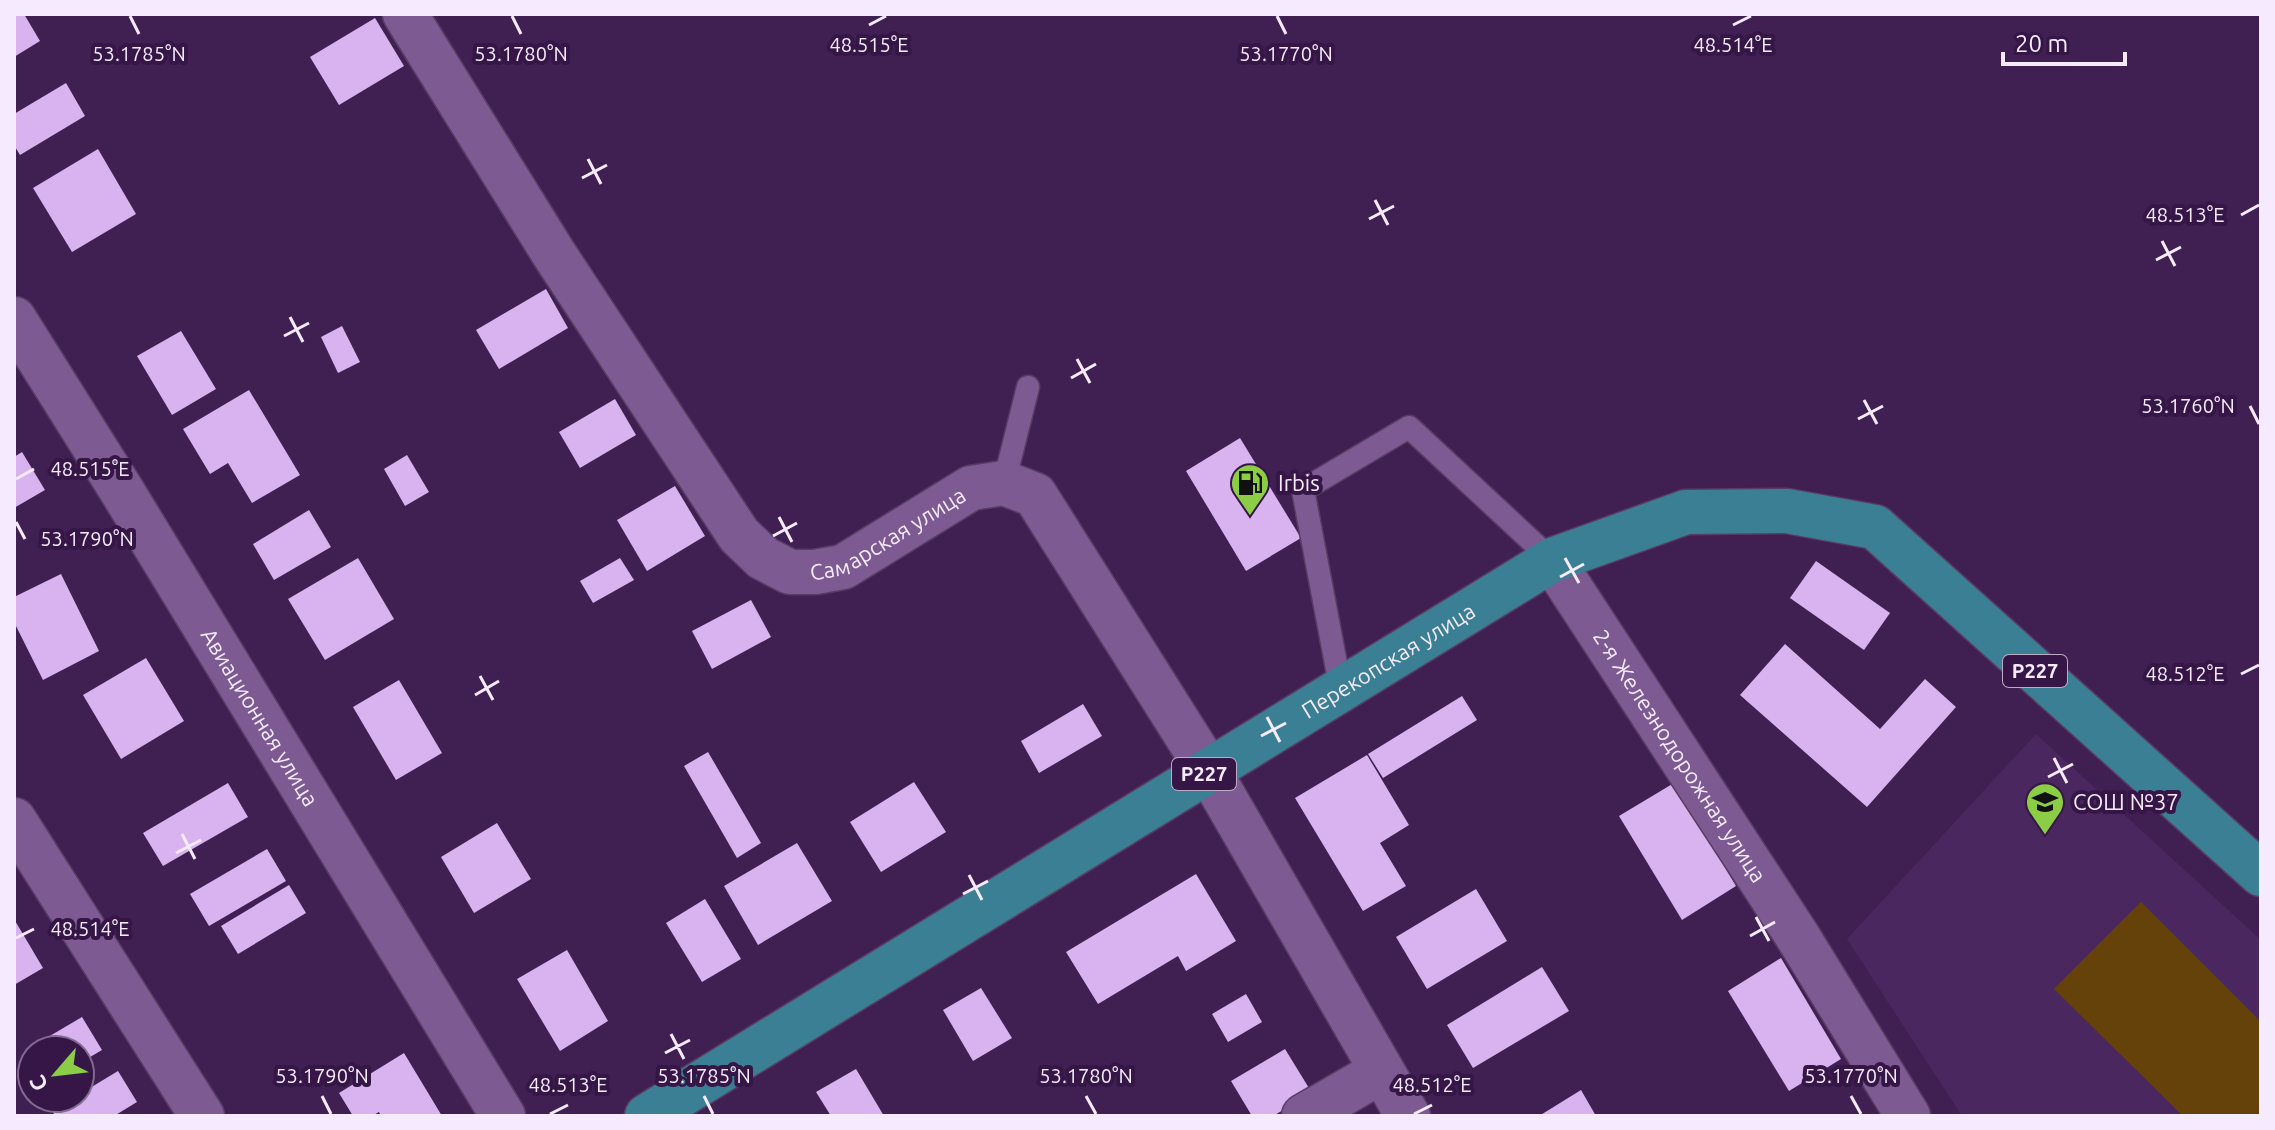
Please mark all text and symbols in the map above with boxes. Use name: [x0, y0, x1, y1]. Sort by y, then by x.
scale bar: [2003, 16, 2125, 66]
text: 20 m: [2015, 30, 2068, 57]
text: 48.515°E: [830, 33, 909, 56]
text: 48.514°E: [1694, 33, 1773, 56]
text: 53.1785°N: [92, 42, 186, 65]
text: 53.1780°N: [474, 42, 568, 65]
text: 53.1770°N: [1239, 42, 1333, 65]
text: 48.513°E: [2146, 203, 2225, 226]
text: 53.1760°N: [2141, 394, 2235, 417]
text: 48.515°E: [51, 457, 130, 480]
fuel station icon: Irbis: [1229, 462, 1271, 517]
place label: Irbis: [1278, 470, 1320, 495]
street label: Самарская улица: [808, 482, 970, 585]
text: 53.1790°N: [40, 527, 134, 550]
street label: Перекопская улица: [1297, 597, 1479, 723]
street label: Авиационная улица: [197, 623, 324, 810]
street label: 2-я Железнодорожная улица: [1589, 625, 1772, 887]
road number: Р227: [2003, 655, 2067, 687]
text: 48.512°E: [2146, 662, 2225, 685]
road number: Р227: [1172, 758, 1236, 790]
school or university icon: СОШ №37: [2024, 781, 2066, 836]
place label: СОШ №37: [2073, 789, 2179, 814]
text: 48.514°E: [51, 917, 130, 940]
north arrow: [16, 1034, 96, 1114]
text: 53.1790°N: [275, 1064, 369, 1087]
text: 53.1785°N: [657, 1064, 751, 1087]
text: 53.1780°N: [1039, 1064, 1133, 1087]
text: 53.1770°N: [1804, 1064, 1898, 1087]
text: С: [24, 1072, 52, 1096]
text: 48.513°E: [529, 1073, 608, 1096]
text: 48.512°E: [1393, 1073, 1472, 1096]

